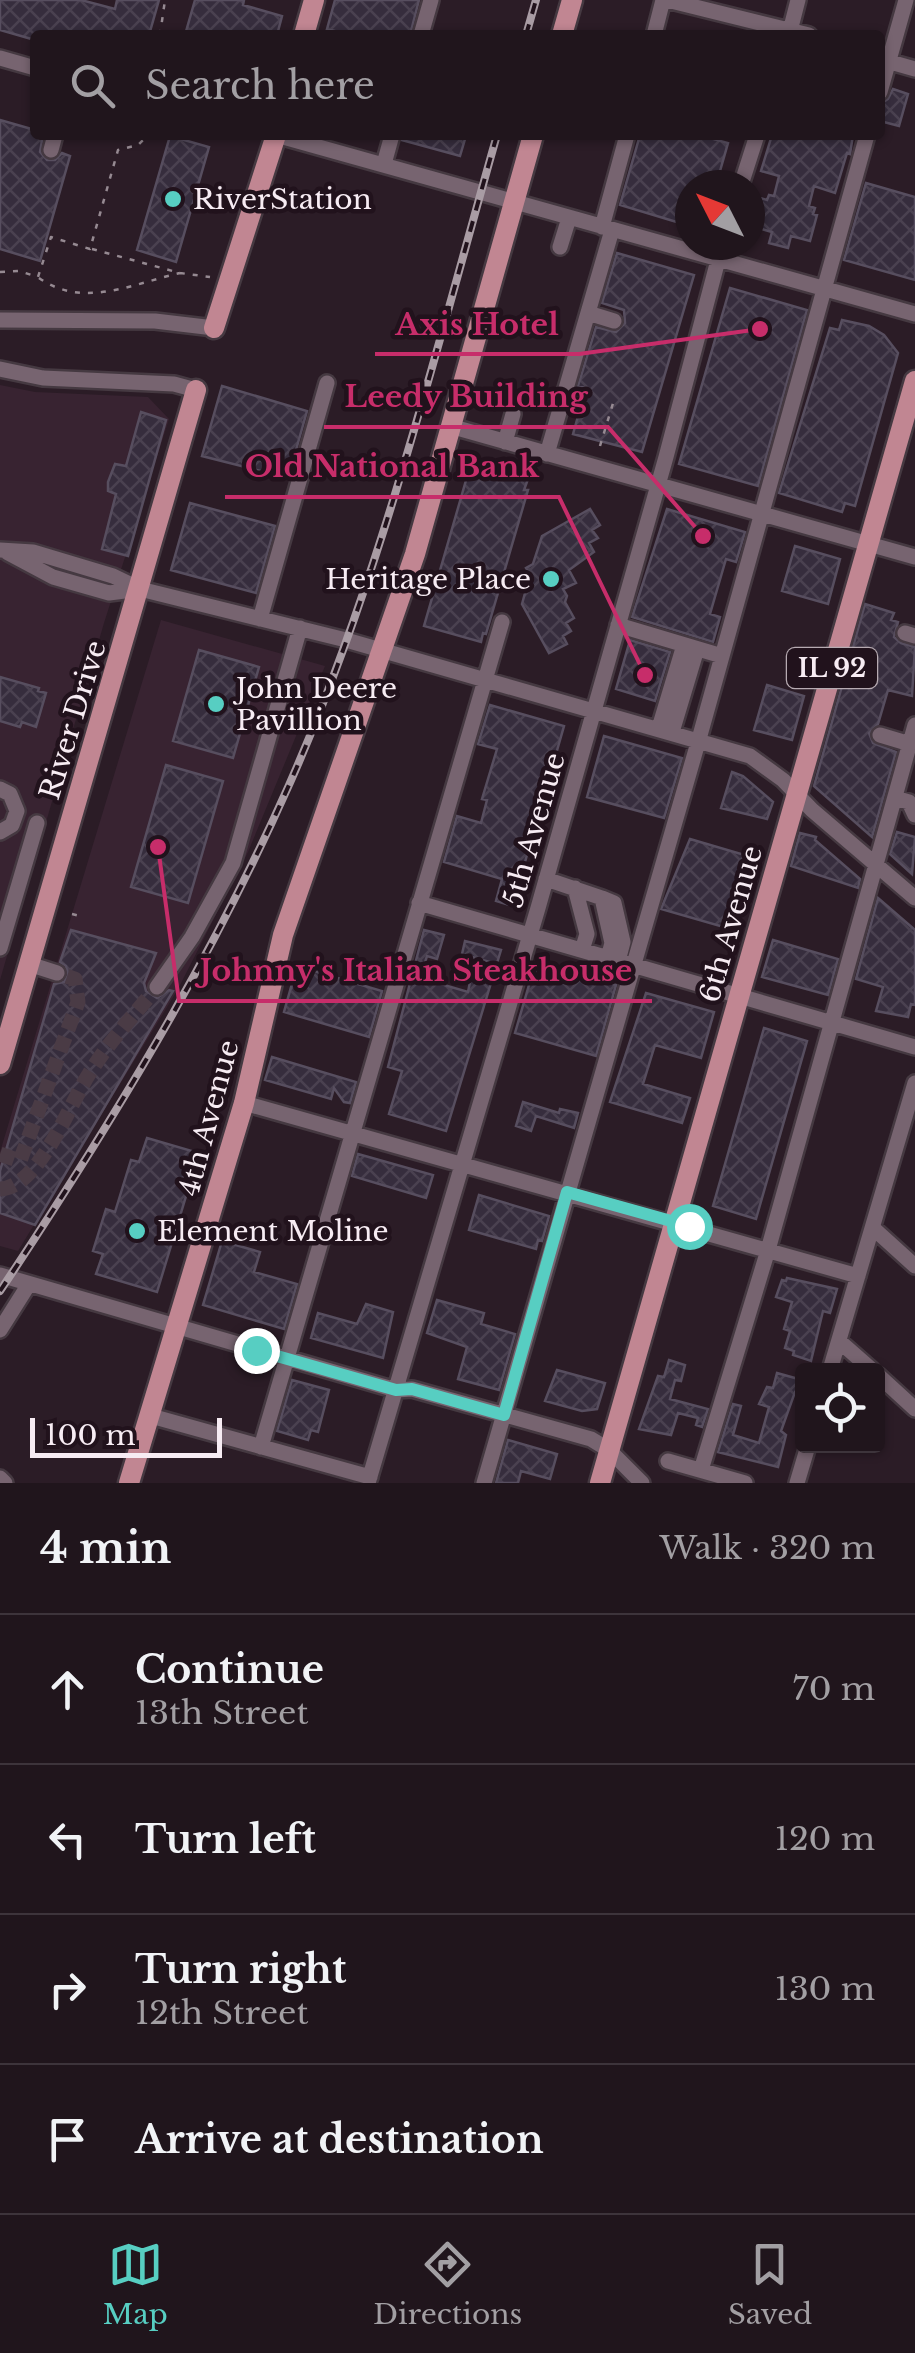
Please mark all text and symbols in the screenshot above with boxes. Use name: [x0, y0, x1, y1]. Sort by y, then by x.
search box: [30, 30, 885, 140]
icon: search: [65, 58, 120, 113]
text: Search here: [145, 62, 375, 109]
north arrow: [675, 170, 765, 260]
place label: RiverStation: [193, 182, 372, 217]
marker: RiverStation: [162, 188, 184, 210]
callout: Axis Hotel: [375, 294, 579, 354]
text: Axis Hotel: [394, 306, 559, 343]
callout: Leedy Building: [324, 367, 608, 427]
text: Leedy Building: [345, 378, 588, 415]
callout: Old National Bank: [225, 437, 559, 497]
text: Old National Bank: [245, 448, 540, 485]
place label: Heritage Place: [325, 562, 531, 597]
marker: Heritage Place: [540, 568, 562, 590]
street label: River Drive: [32, 636, 114, 804]
road number: IL 92: [787, 648, 877, 688]
place label: John Deere Pavillion: [232, 671, 397, 738]
marker: John Deere Pavillion: [205, 693, 227, 715]
street label: 5th Avenue: [495, 749, 573, 911]
street label: 6th Avenue: [692, 842, 770, 1006]
callout: Johnny's Italian Steakhouse: [179, 941, 652, 1001]
text: Johnny's Italian Steakhouse: [194, 952, 632, 989]
street label: 4th Avenue: [171, 1036, 247, 1200]
route start: [667, 1204, 713, 1250]
place label: Element Moline: [157, 1214, 389, 1249]
marker: Element Moline: [126, 1220, 148, 1242]
route end: [234, 1328, 280, 1374]
map controls: [795, 1363, 885, 1453]
button: locate: [795, 1363, 885, 1453]
scale bar: [30, 1413, 222, 1458]
text: 100 m: [45, 1418, 136, 1453]
text: 4 min: [40, 1522, 171, 1574]
text: Walk · 320 m: [660, 1528, 875, 1568]
text: Continue: [135, 1646, 324, 1693]
icon: ahead: [40, 1662, 95, 1717]
text: 70 m: [793, 1669, 875, 1709]
text: 13th Street: [135, 1693, 309, 1733]
icon: left: [40, 1812, 95, 1867]
text: Turn left: [135, 1816, 316, 1863]
text: 120 m: [775, 1819, 875, 1859]
text: Turn right: [135, 1946, 346, 1993]
icon: right: [40, 1962, 95, 2017]
text: 130 m: [775, 1969, 875, 2009]
text: 12th Street: [135, 1993, 309, 2033]
icon: arrive: [40, 2112, 95, 2167]
text: Arrive at destination: [135, 2116, 544, 2163]
tab: Map: [103, 2237, 168, 2332]
tab: Directions: [373, 2237, 522, 2332]
tab: Saved: [728, 2237, 812, 2332]

